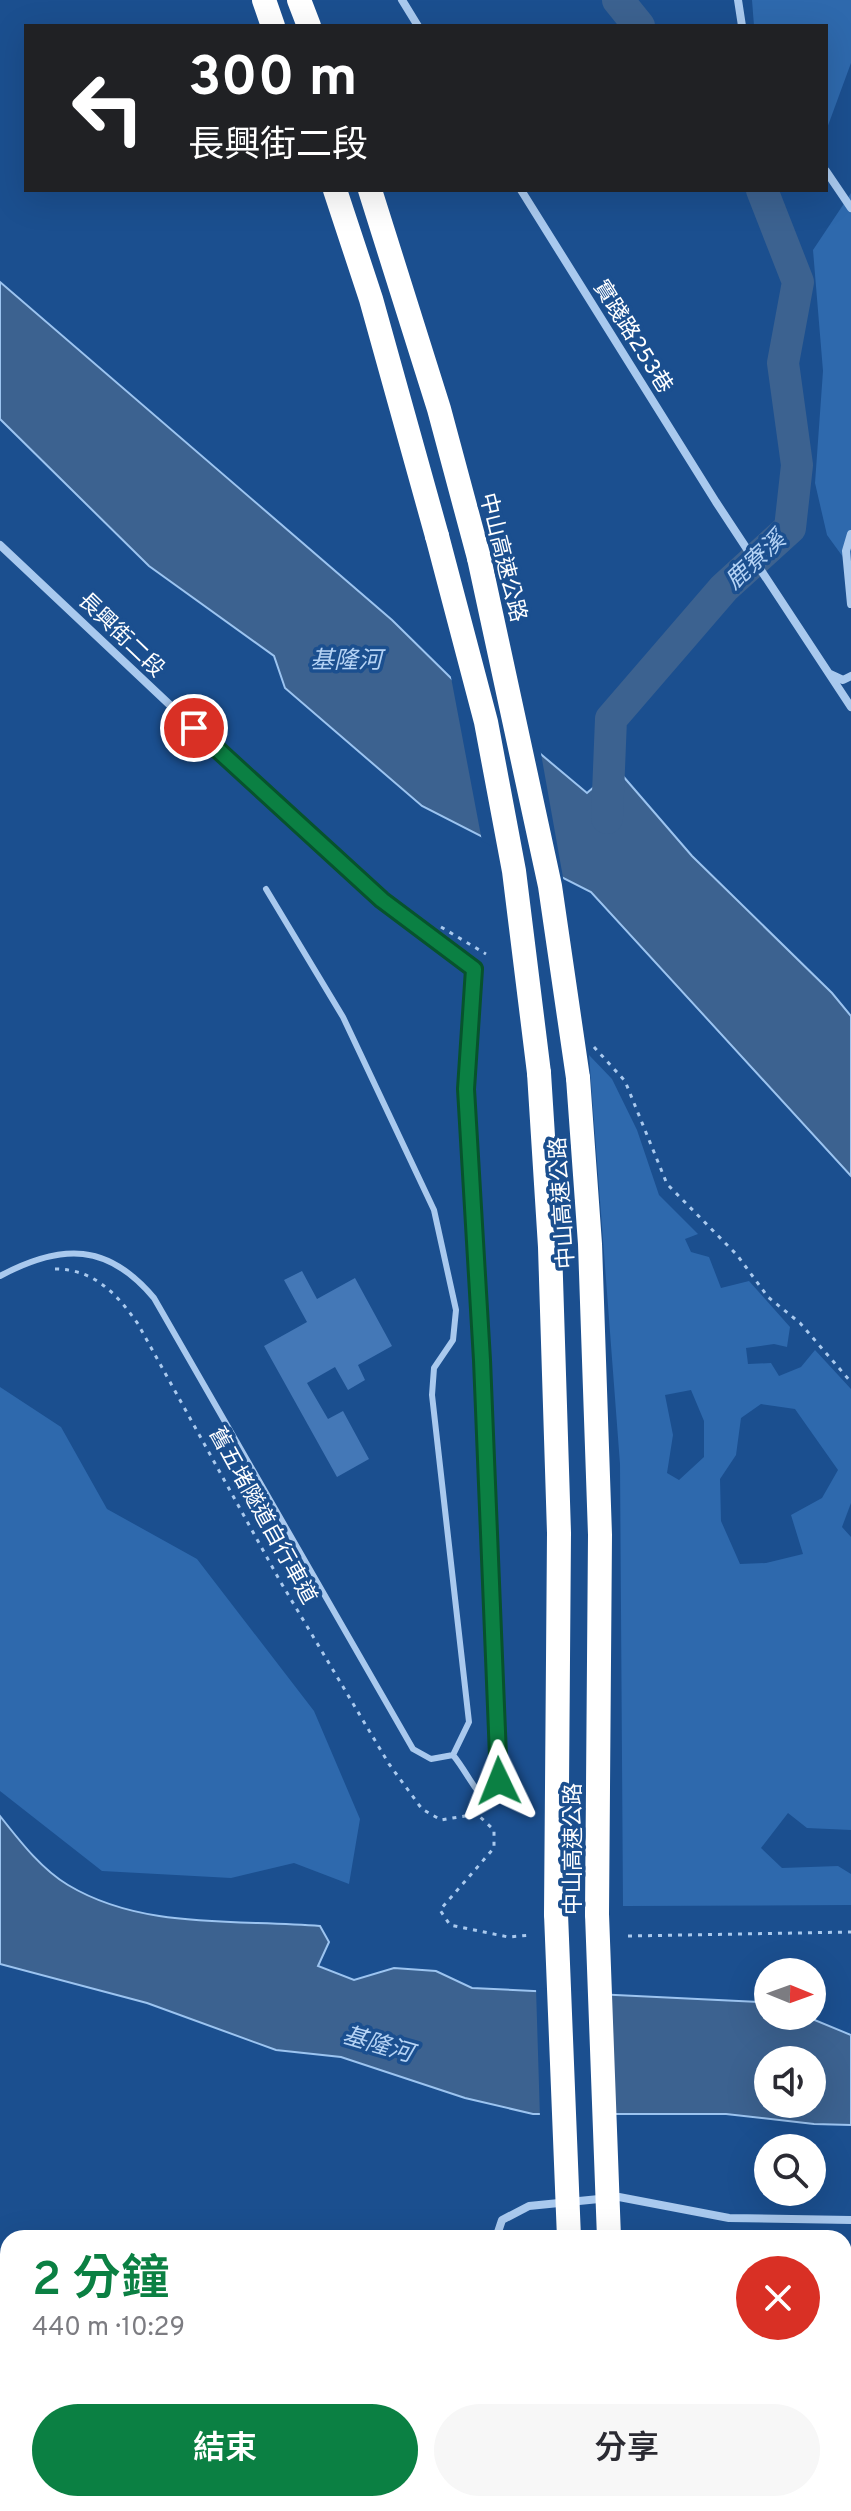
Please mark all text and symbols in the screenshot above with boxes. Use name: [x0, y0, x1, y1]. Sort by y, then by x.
text: 300 m: [188, 45, 358, 115]
icon: left: [56, 56, 160, 160]
text: 長興街二段: [188, 124, 368, 170]
street label: 實踐路253巷: [586, 276, 677, 399]
street label: 中山高速公路: [473, 490, 531, 625]
water label: 鹿寮溪: [720, 524, 795, 597]
street label: 長興街二段: [71, 588, 169, 684]
water label: 基隆河: [310, 647, 386, 677]
pin: [160, 694, 228, 762]
icon: arrive: [172, 706, 216, 750]
street label: 中山高速公路: [545, 1136, 582, 1270]
street label: 舊五堵隧道自行車道: [202, 1423, 322, 1609]
position arrow: [457, 1739, 541, 1823]
street label: 中山高速公路: [561, 1783, 588, 1915]
north arrow: [754, 1958, 826, 2030]
map controls: [754, 1958, 826, 2206]
water label: 基隆河: [339, 2022, 420, 2071]
button: sound: [754, 2046, 826, 2118]
button: search: [754, 2134, 826, 2206]
text: 2 分鐘: [32, 2252, 169, 2312]
button: close: [736, 2256, 820, 2340]
text: 440 m · 10:29: [32, 2312, 185, 2345]
button: 結束: [32, 2404, 418, 2496]
button: 分享: [434, 2404, 820, 2496]

